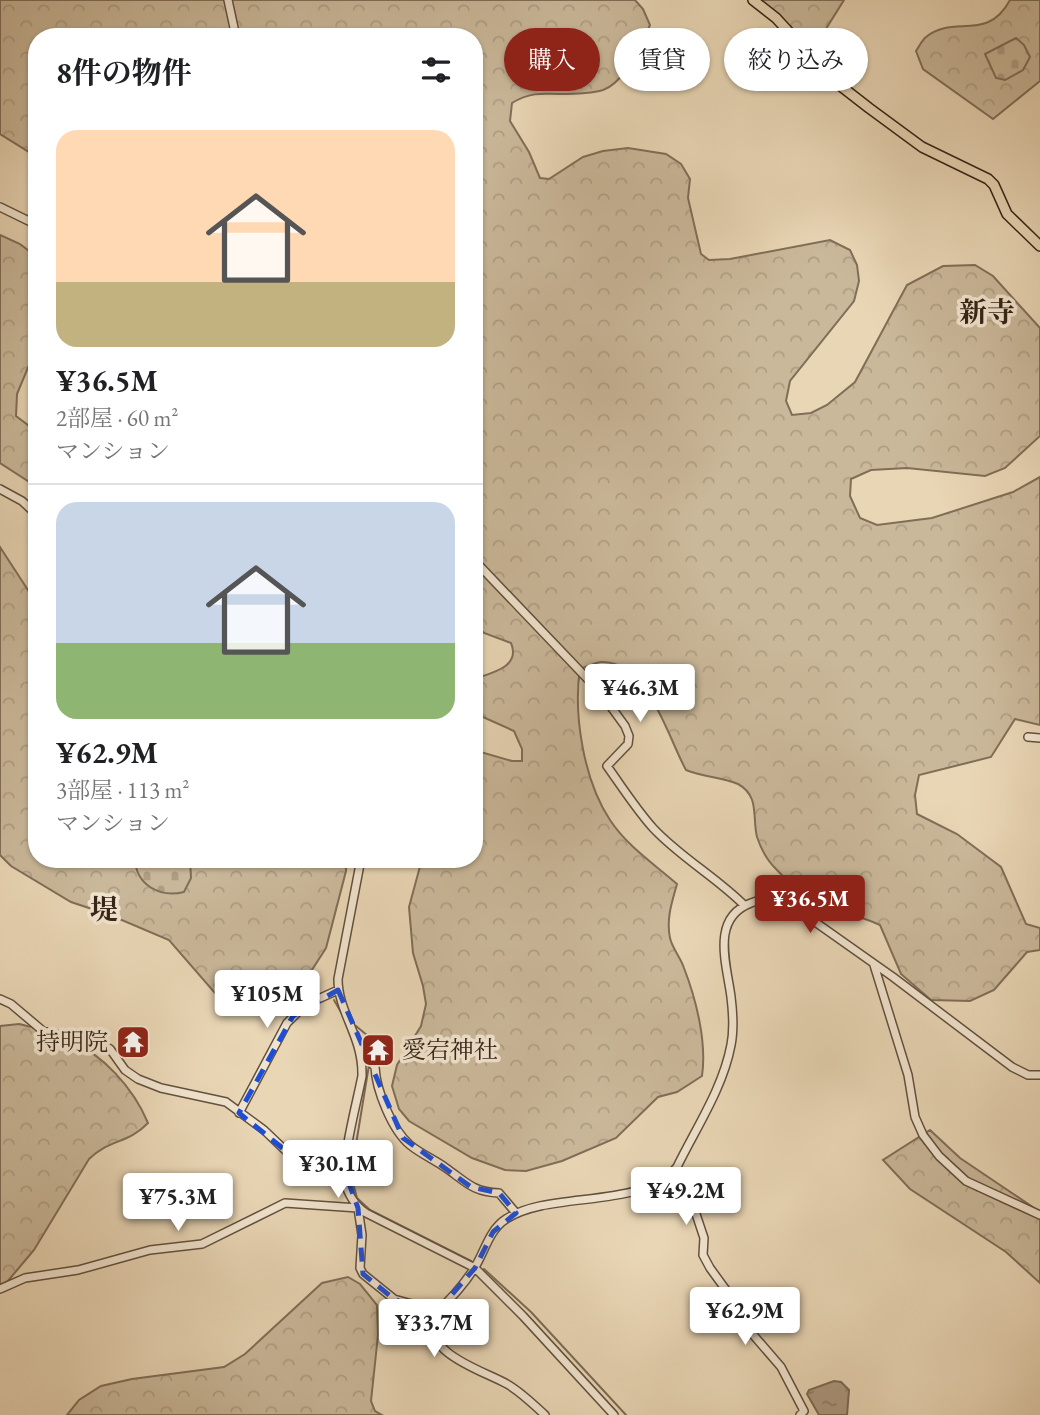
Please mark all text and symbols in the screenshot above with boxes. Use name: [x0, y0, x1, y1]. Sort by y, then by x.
chip: 購入: [504, 28, 600, 91]
chip: 賃貸: [614, 28, 710, 91]
chip: 絞り込み: [724, 28, 868, 91]
icon: filters: [417, 51, 455, 89]
text: 8件の物件: [56, 53, 192, 92]
icon: home: [193, 175, 319, 301]
district label: 新寺: [959, 294, 1015, 330]
text: ¥36.5M: [56, 361, 158, 400]
text: 2部屋 · 60 m²: [56, 403, 178, 433]
text: マンション: [56, 436, 170, 466]
icon: home: [193, 547, 319, 673]
pin: ¥46.3M: [583, 664, 697, 724]
text: ¥46.3M: [601, 672, 679, 702]
text: ¥62.9M: [56, 733, 158, 772]
text: 3部屋 · 113 m²: [56, 775, 189, 805]
text: マンション: [56, 808, 170, 838]
pin: ¥36.5M: [753, 876, 867, 935]
text: ¥36.5M: [771, 883, 849, 913]
district label: 堤: [90, 891, 118, 927]
pin: ¥105M: [218, 970, 316, 1030]
text: ¥105M: [231, 978, 303, 1008]
temple icon: 持明院: [114, 1023, 152, 1061]
place label: 持明院: [36, 1026, 108, 1057]
temple icon: 愛宕神社: [359, 1031, 397, 1069]
place label: 愛宕神社: [402, 1034, 498, 1065]
pin: ¥30.1M: [281, 1140, 395, 1200]
text: ¥30.1M: [299, 1148, 377, 1178]
pin: ¥49.2M: [629, 1168, 743, 1227]
pin: ¥75.3M: [121, 1174, 235, 1233]
text: ¥49.2M: [647, 1175, 725, 1205]
text: ¥75.3M: [139, 1181, 217, 1211]
pin: ¥62.9M: [688, 1288, 802, 1347]
text: ¥62.9M: [706, 1295, 784, 1325]
pin: ¥33.7M: [377, 1300, 491, 1359]
text: ¥33.7M: [395, 1307, 473, 1337]

